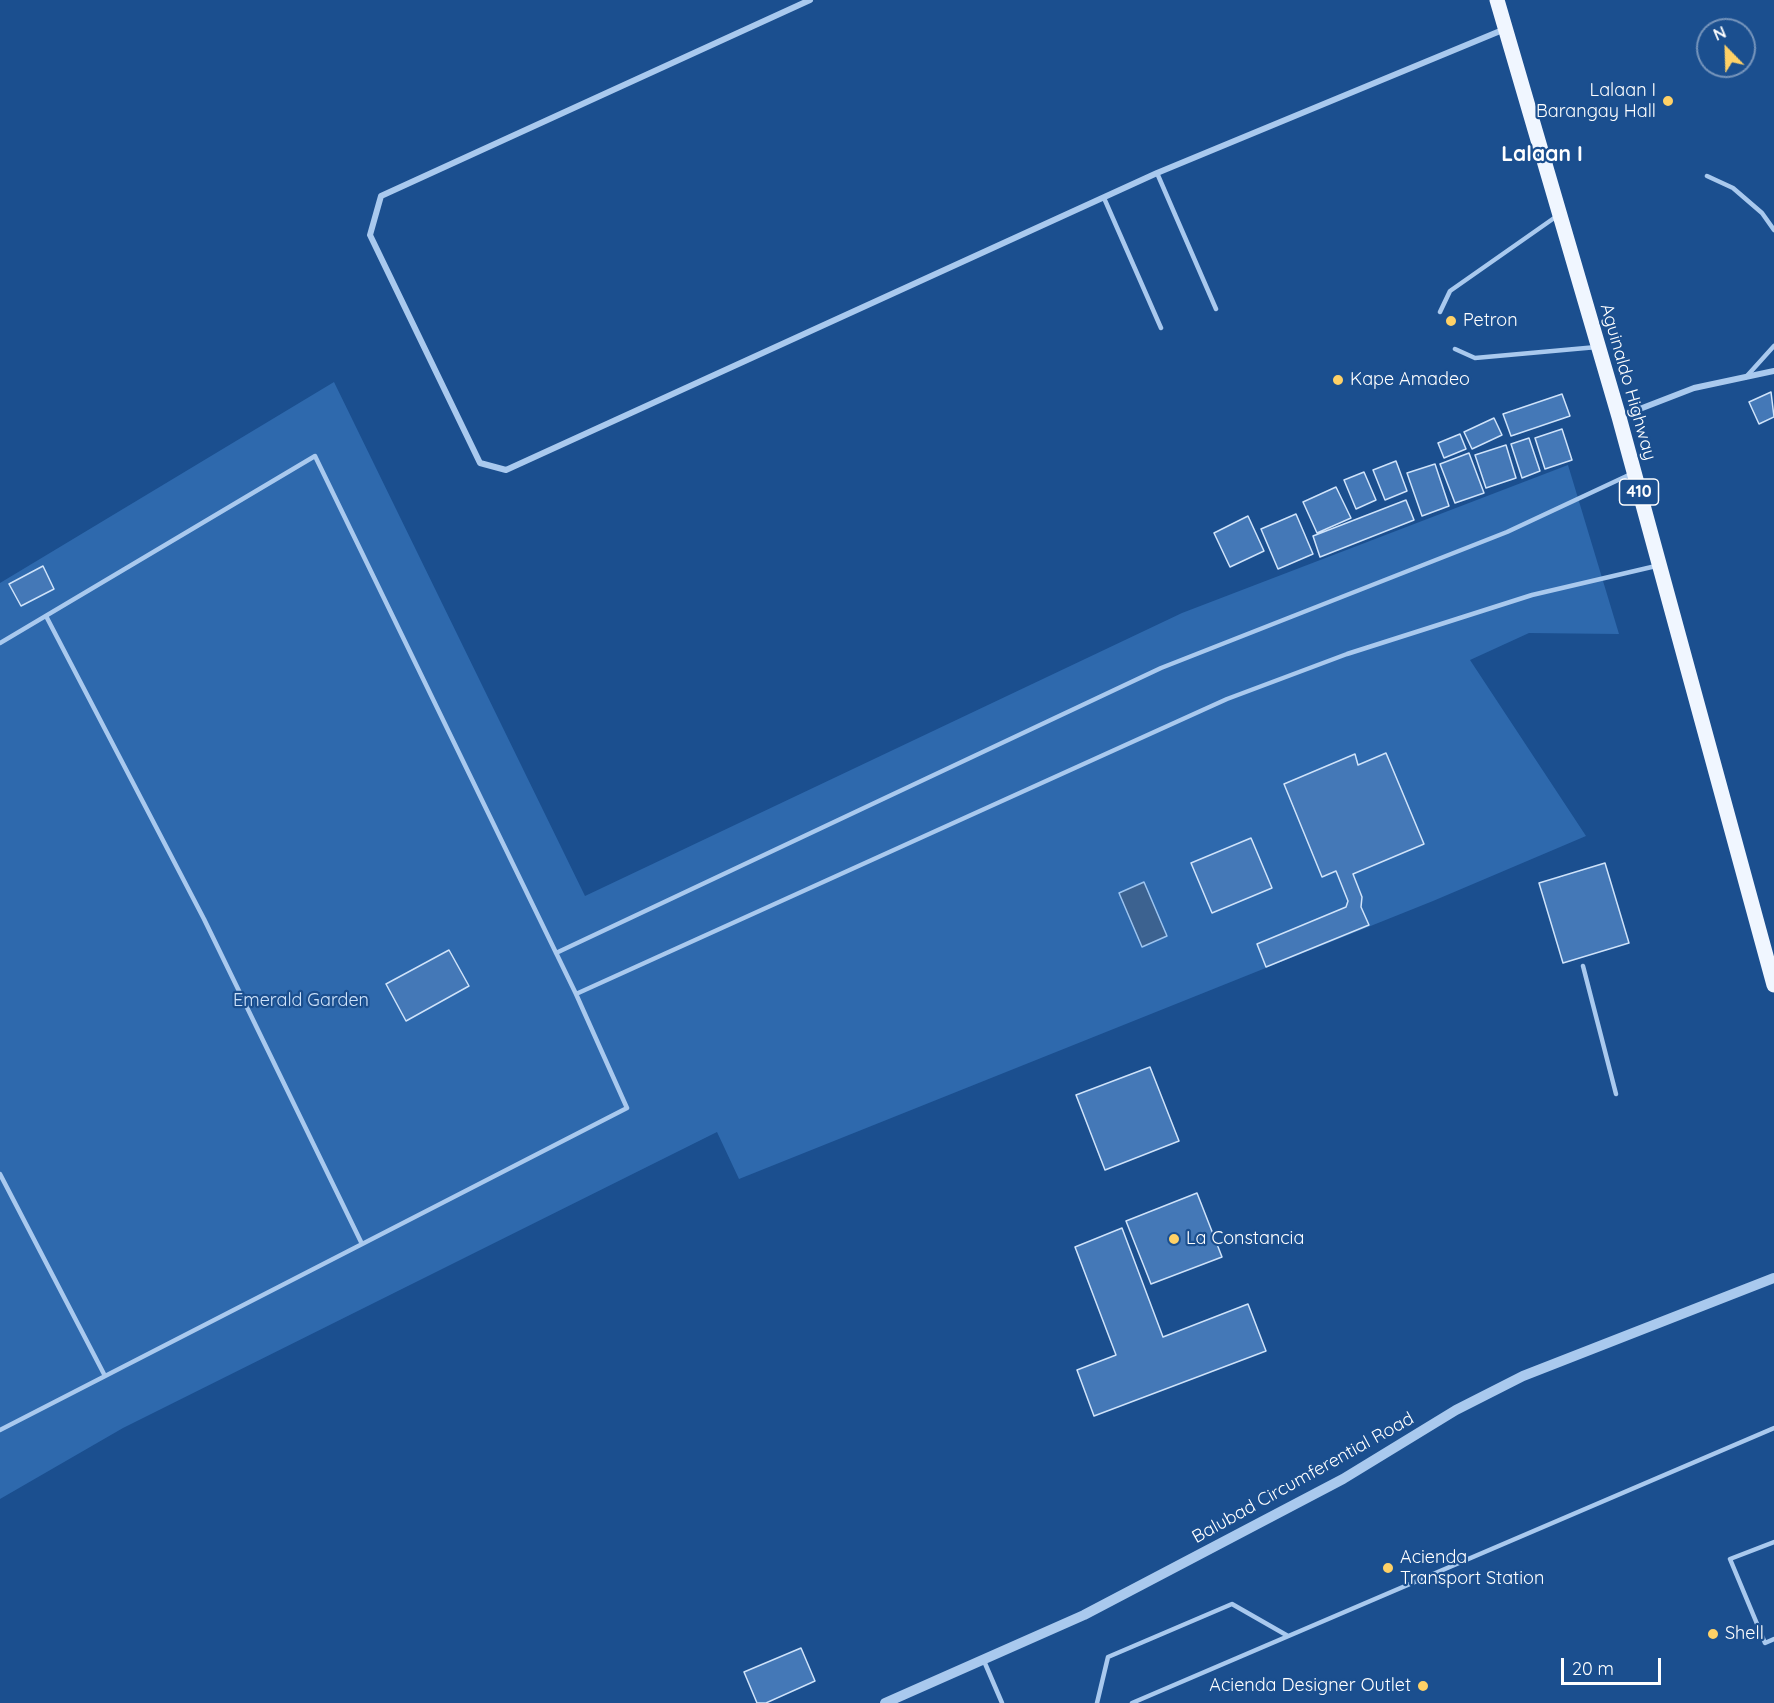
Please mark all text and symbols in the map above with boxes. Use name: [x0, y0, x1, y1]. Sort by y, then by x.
north arrow: [1696, 18, 1756, 78]
text: N: [1710, 22, 1729, 45]
place label: Lalaan I Barangay Hall: [1536, 80, 1656, 122]
marker: Lalaan I Barangay Hall: [1661, 94, 1675, 108]
district label: Lalaan I: [1501, 142, 1583, 168]
street label: Aguinaldo Highway: [1595, 301, 1661, 463]
place label: Petron: [1463, 310, 1518, 332]
marker: Petron: [1444, 314, 1458, 328]
place label: Kape Amadeo: [1350, 369, 1470, 391]
marker: Kape Amadeo: [1331, 373, 1345, 387]
road number: 410: [1620, 479, 1658, 505]
park label: Emerald Garden: [233, 990, 369, 1012]
place label: La Constancia: [1186, 1228, 1304, 1250]
marker: La Constancia: [1167, 1232, 1181, 1246]
street label: Balubad Circumferential Road: [1188, 1408, 1418, 1548]
place label: Acienda Transport Station: [1400, 1547, 1544, 1590]
marker: Acienda Transport Station: [1381, 1561, 1395, 1575]
place label: Shell: [1725, 1623, 1764, 1645]
marker: Shell: [1706, 1627, 1720, 1641]
scale bar: [1564, 1646, 1664, 1684]
text: 20 m: [1572, 1657, 1614, 1680]
place label: Acienda Designer Outlet: [1209, 1675, 1411, 1697]
marker: Acienda Designer Outlet: [1416, 1679, 1430, 1693]

